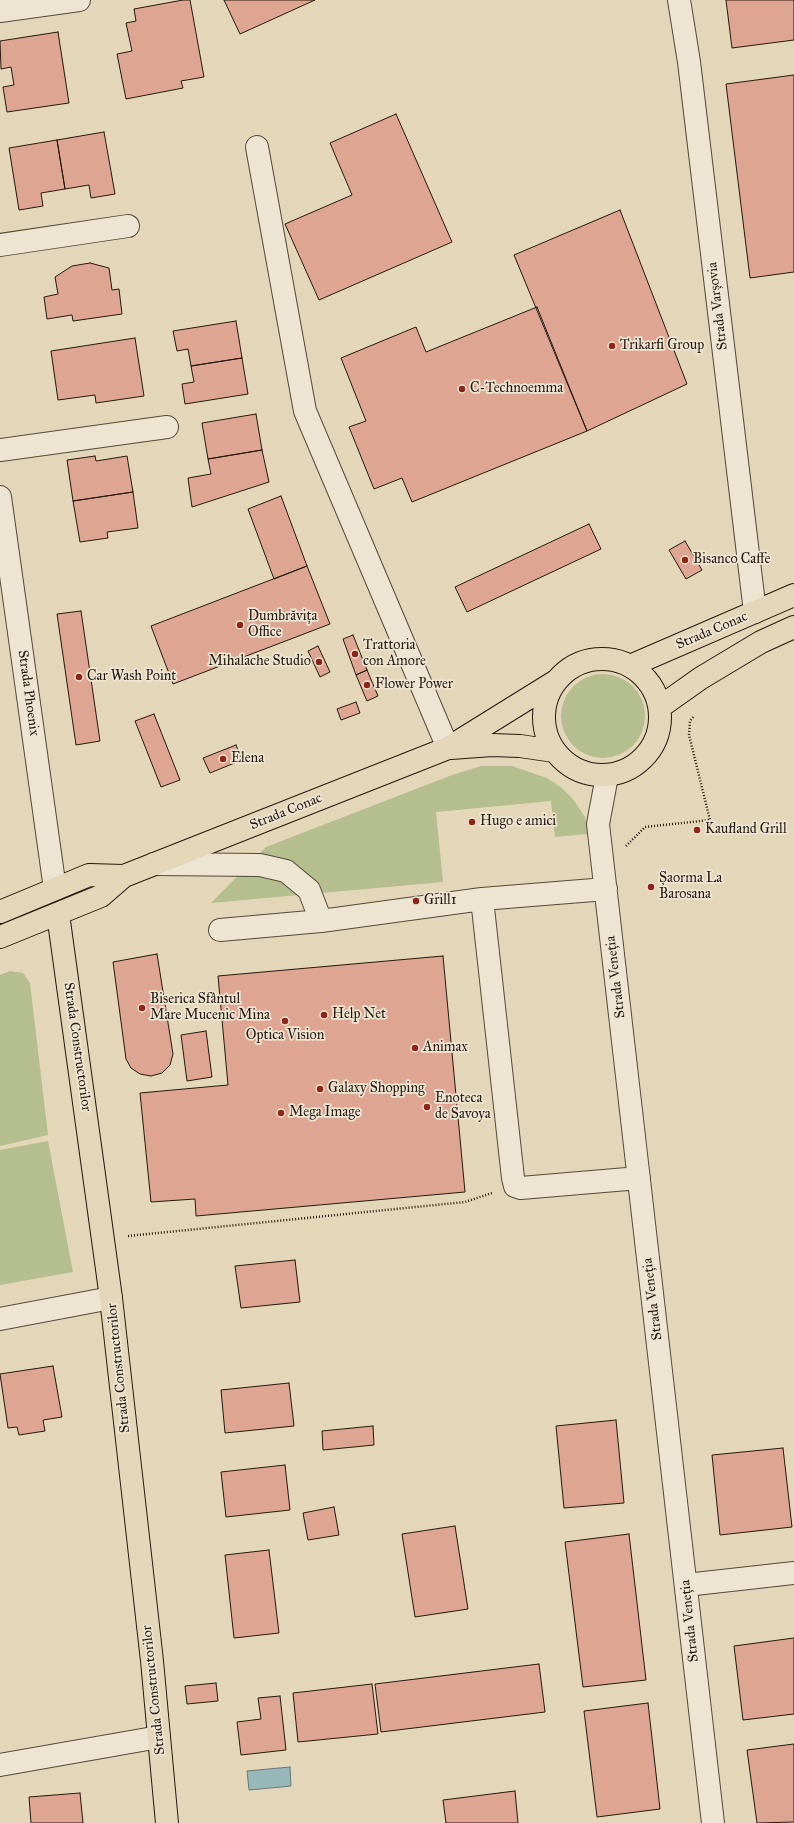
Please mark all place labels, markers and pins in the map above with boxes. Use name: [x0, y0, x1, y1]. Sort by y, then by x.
place label: Trikarfi Group: [620, 338, 704, 354]
marker: Trikarfi Group: [607, 341, 617, 351]
place label: C-Technoemma: [470, 381, 563, 397]
marker: C-Technoemma: [457, 384, 467, 394]
place label: Bisanco Caffe: [693, 552, 770, 568]
marker: Bisanco Caffe: [680, 555, 690, 565]
place label: Dumbrăvița Office: [248, 609, 317, 642]
marker: Dumbrăvița Office: [235, 620, 245, 630]
place label: Trattoria con Amore: [363, 638, 426, 670]
marker: Trattoria con Amore: [350, 649, 360, 659]
place label: Mihalache Studio: [208, 654, 311, 670]
marker: Mihalache Studio: [314, 657, 324, 667]
place label: Car Wash Point: [87, 669, 176, 685]
marker: Car Wash Point: [74, 672, 84, 682]
place label: Flower Power: [375, 677, 453, 693]
marker: Flower Power: [362, 680, 372, 690]
place label: Elena: [231, 751, 264, 767]
marker: Elena: [218, 754, 228, 764]
place label: Hugo e amici: [480, 814, 556, 830]
marker: Hugo e amici: [467, 817, 477, 827]
place label: Kaufland Grill: [705, 822, 787, 838]
marker: Kaufland Grill: [692, 825, 702, 835]
place label: Șaorma La Barosana: [659, 871, 722, 904]
marker: Șaorma La Barosana: [646, 882, 656, 892]
place label: Grill1: [424, 893, 456, 909]
marker: Grill1: [411, 896, 421, 906]
place label: Biserica Sfântul Mare Mucenic Mina: [150, 992, 270, 1024]
marker: Biserica Sfântul Mare Mucenic Mina: [137, 1003, 147, 1013]
place label: Help Net: [332, 1007, 386, 1023]
marker: Help Net: [319, 1010, 329, 1020]
marker: Optica Vision: [280, 1016, 290, 1026]
place label: Optica Vision: [246, 1028, 324, 1044]
place label: Animax: [423, 1040, 468, 1056]
marker: Animax: [410, 1043, 420, 1053]
place label: Galaxy Shopping: [328, 1081, 425, 1097]
marker: Galaxy Shopping: [315, 1084, 325, 1094]
place label: Enoteca de Savoya: [435, 1091, 491, 1124]
marker: Enoteca de Savoya: [422, 1102, 432, 1112]
place label: Mega Image: [289, 1105, 361, 1121]
marker: Mega Image: [276, 1108, 286, 1118]

